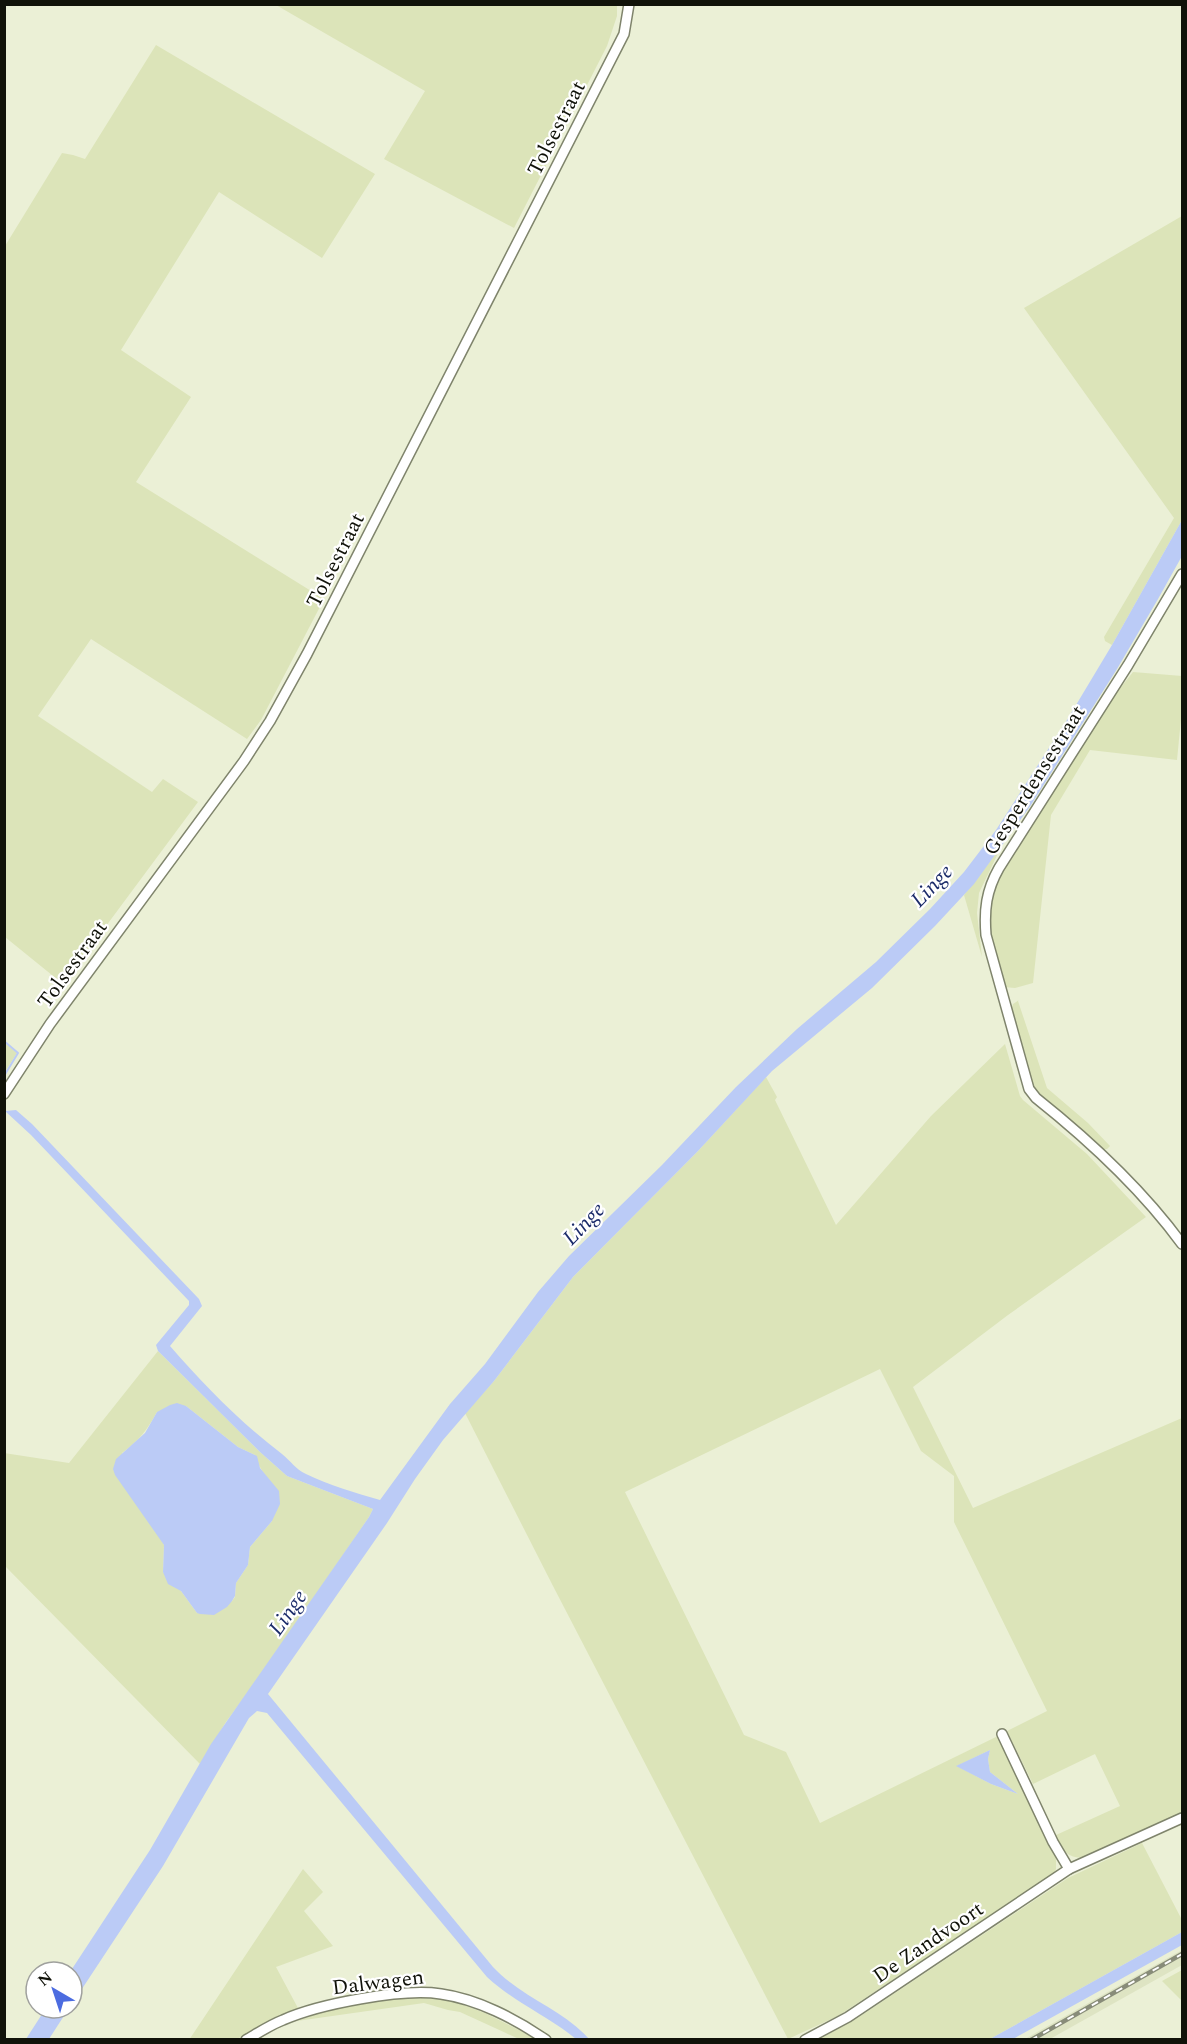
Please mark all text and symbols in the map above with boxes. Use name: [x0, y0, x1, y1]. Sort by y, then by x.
street label: Tolsestraat: [519, 75, 595, 182]
street label: Tolsestraat: [298, 507, 374, 614]
street label: Gesperdensestraat: [976, 699, 1094, 862]
water label: Linge: [903, 857, 961, 915]
street label: Tolsestraat: [30, 914, 116, 1016]
water label: Linge: [555, 1195, 613, 1253]
water label: Linge: [260, 1583, 316, 1643]
street label: De Zandvoort: [867, 1894, 991, 1992]
north arrow: [24, 1960, 84, 2020]
street label: Dalwagen: [330, 1961, 426, 2004]
text: N: [33, 1966, 58, 1993]

